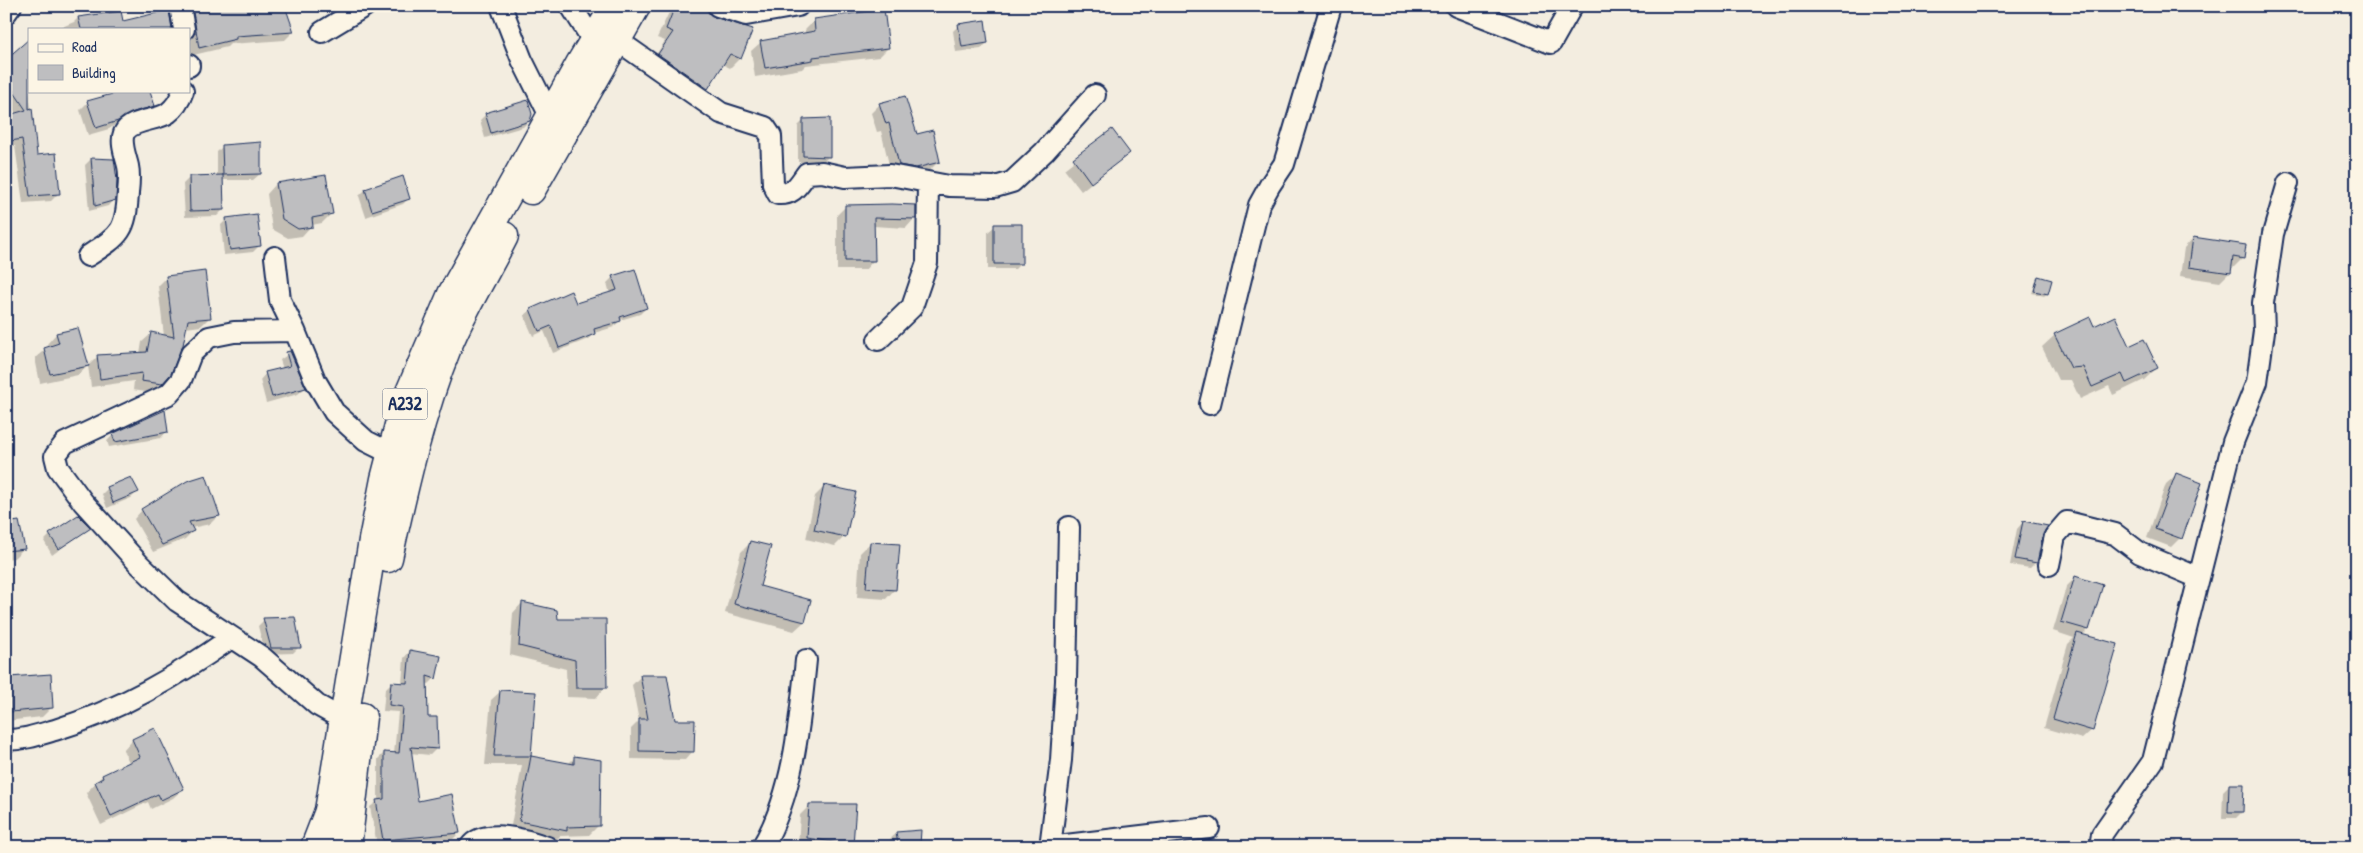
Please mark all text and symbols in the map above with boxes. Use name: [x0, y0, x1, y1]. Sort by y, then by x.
legend: [28, 28, 190, 92]
text: Road: [72, 36, 97, 57]
text: Building: [72, 62, 116, 83]
road number: A232: [382, 388, 428, 419]

